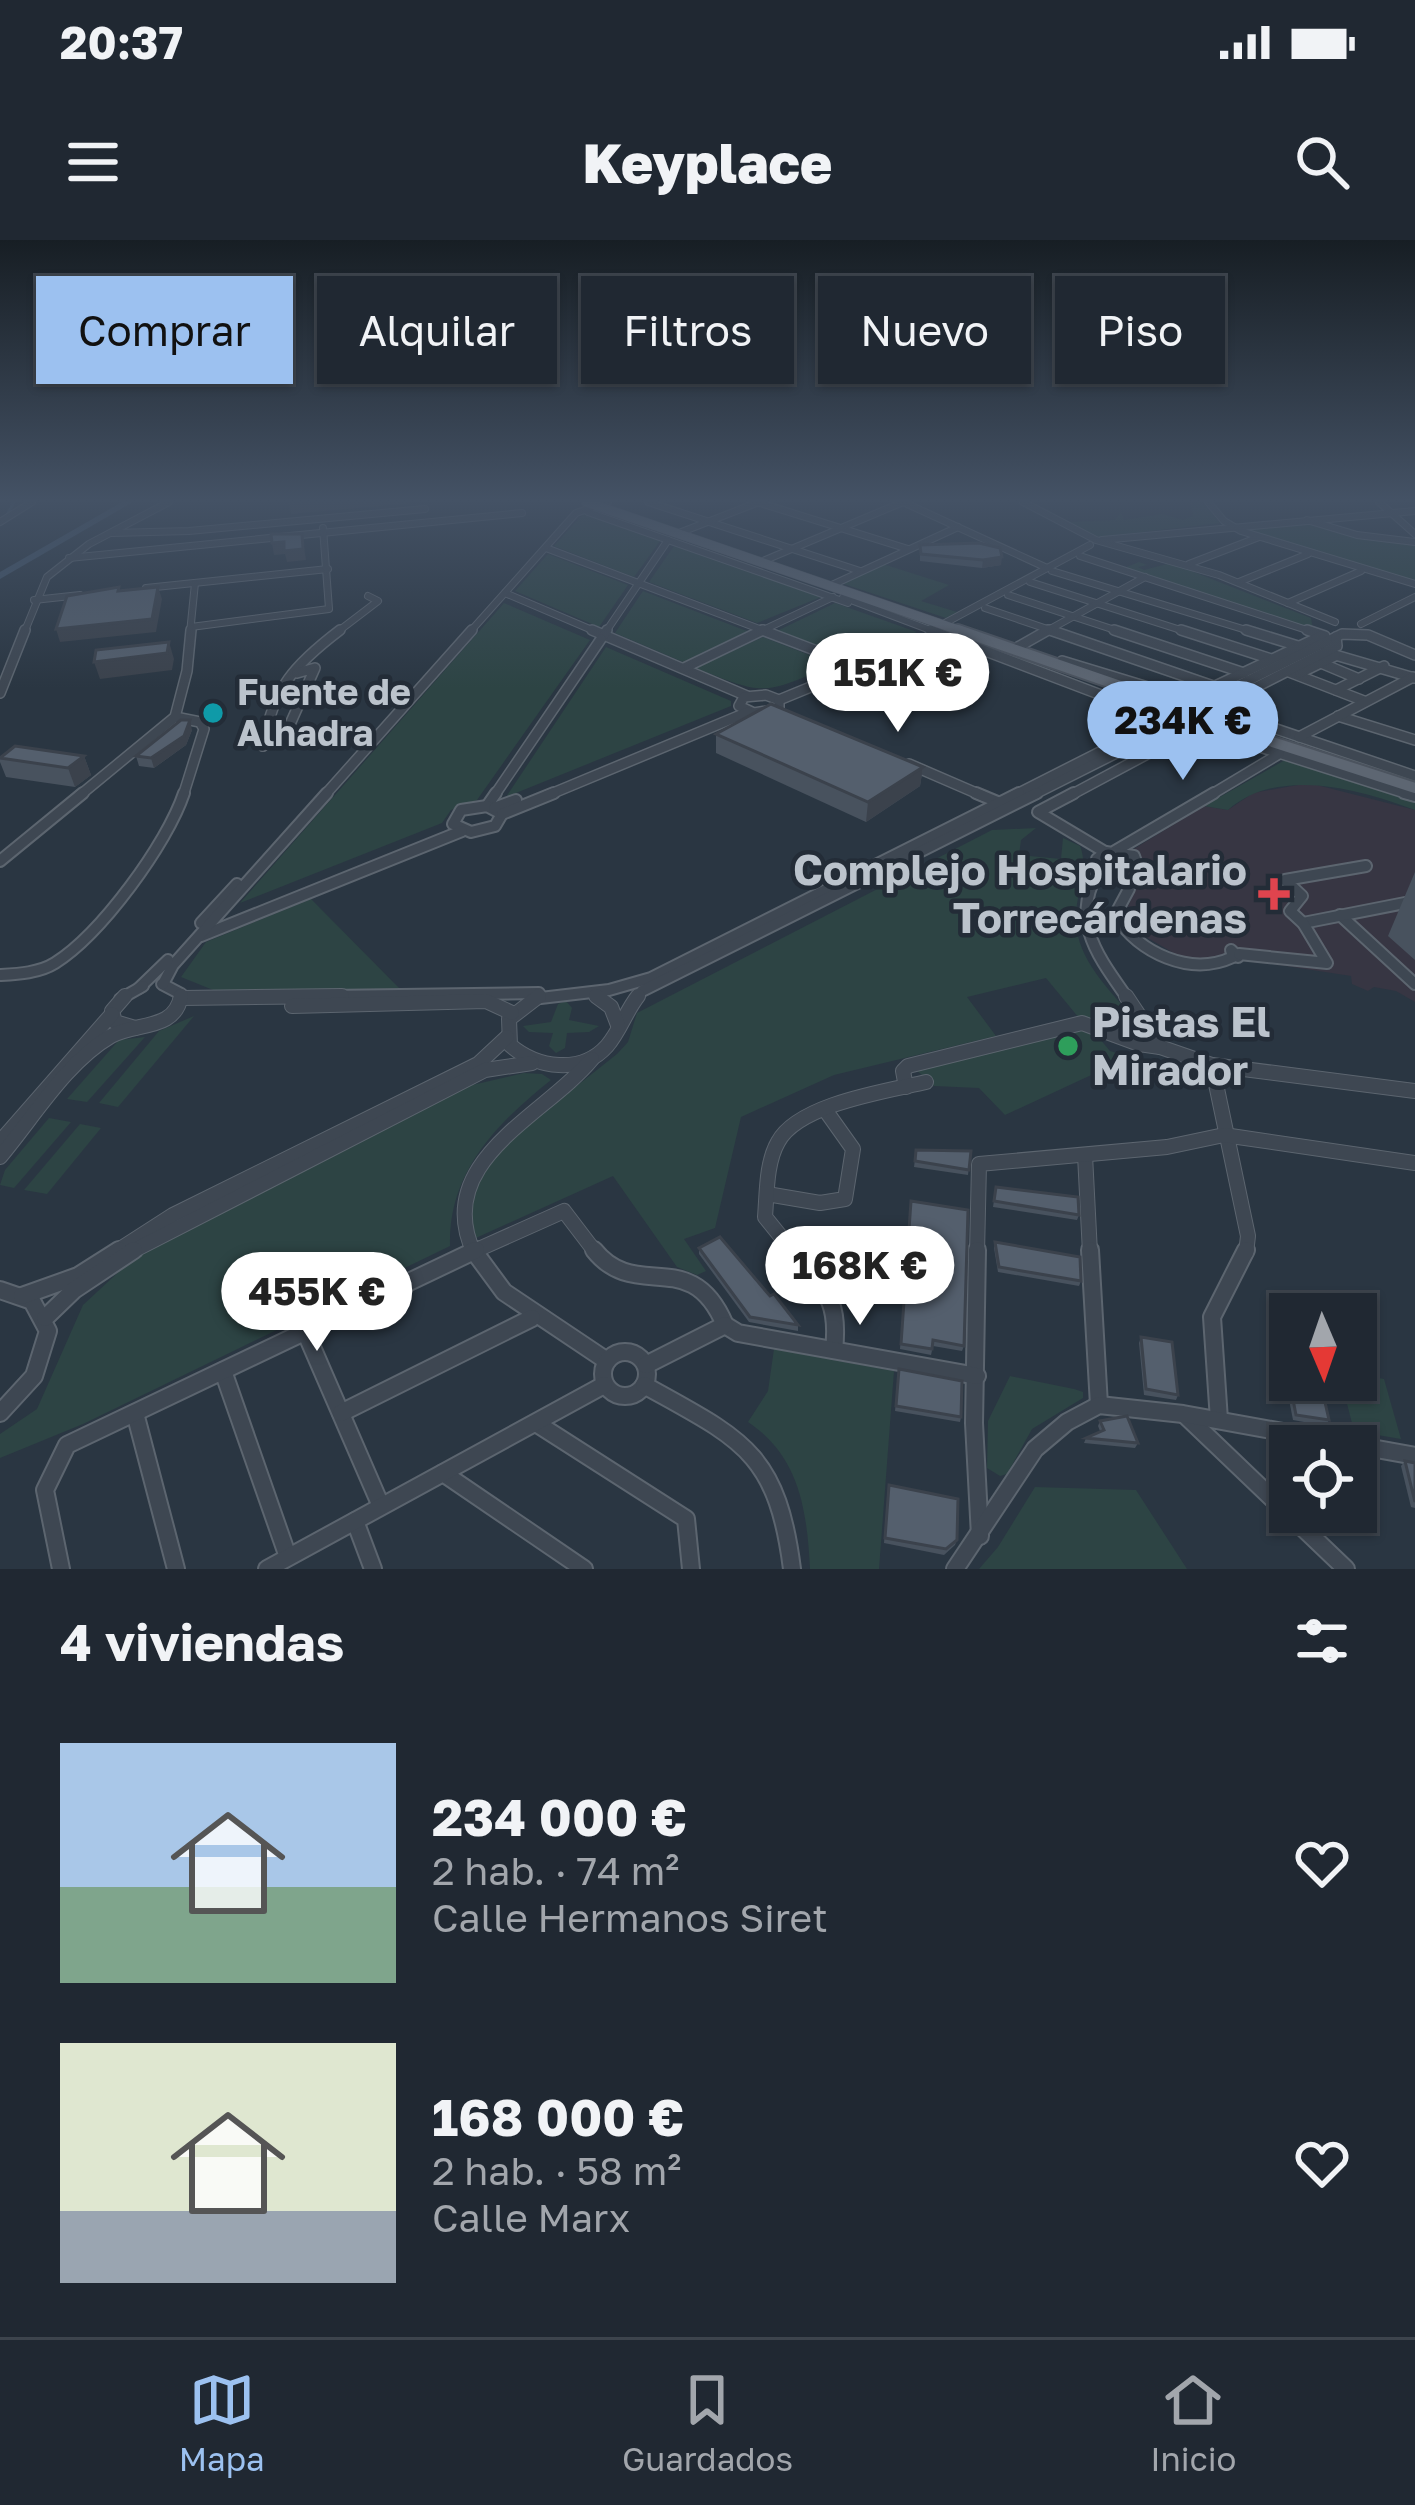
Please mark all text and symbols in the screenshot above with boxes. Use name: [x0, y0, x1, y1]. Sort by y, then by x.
text: 20:37: [60, 15, 183, 69]
icon: menu: [60, 129, 126, 195]
icon: search: [1289, 129, 1355, 195]
text: Keyplace: [583, 130, 832, 195]
chip: Comprar: [36, 276, 293, 384]
chip: Alquilar: [317, 276, 557, 384]
chip: Filtros: [581, 276, 794, 384]
chip: Nuevo: [818, 276, 1031, 384]
chip: Piso: [1055, 276, 1225, 384]
pin: 151K €: [800, 633, 996, 735]
text: 151K €: [833, 648, 963, 695]
place label: Fuente de Alhadra: [237, 670, 411, 754]
pin: 234K €: [1085, 681, 1281, 783]
text: 234K €: [1114, 696, 1252, 743]
marker: Fuente de Alhadra: [200, 700, 226, 726]
place label: Complejo Hospitalario Torrecárdenas: [793, 844, 1247, 942]
marker: Complejo Hospitalario Torrecárdenas: [1258, 878, 1290, 910]
place label: Pistas El Mirador: [1092, 996, 1270, 1094]
marker: Pistas El Mirador: [1055, 1033, 1081, 1059]
pin: 168K €: [762, 1226, 958, 1328]
text: 168K €: [792, 1241, 928, 1288]
pin: 455K €: [219, 1252, 415, 1354]
text: 455K €: [248, 1267, 386, 1314]
north arrow: [1269, 1293, 1377, 1401]
map controls: [1269, 1293, 1377, 1533]
button: locate: [1269, 1425, 1377, 1533]
icon: filters: [1289, 1608, 1355, 1674]
text: 4 viviendas: [60, 1611, 344, 1672]
text: 234 000 €: [432, 1786, 687, 1847]
icon: home: [156, 1791, 300, 1935]
icon: heart: [1289, 1830, 1355, 1896]
text: 2 hab. · 74 m²: [432, 1847, 679, 1894]
text: Calle Hermanos Siret: [432, 1894, 828, 1941]
text: 168 000 €: [432, 2086, 684, 2147]
icon: home: [156, 2091, 300, 2235]
icon: heart: [1289, 2130, 1355, 2196]
text: 2 hab. · 58 m²: [432, 2147, 681, 2194]
text: Calle Marx: [432, 2194, 630, 2241]
tab: Mapa: [179, 2367, 265, 2478]
tab: Guardados: [622, 2367, 793, 2478]
tab: Inicio: [1150, 2367, 1236, 2478]

